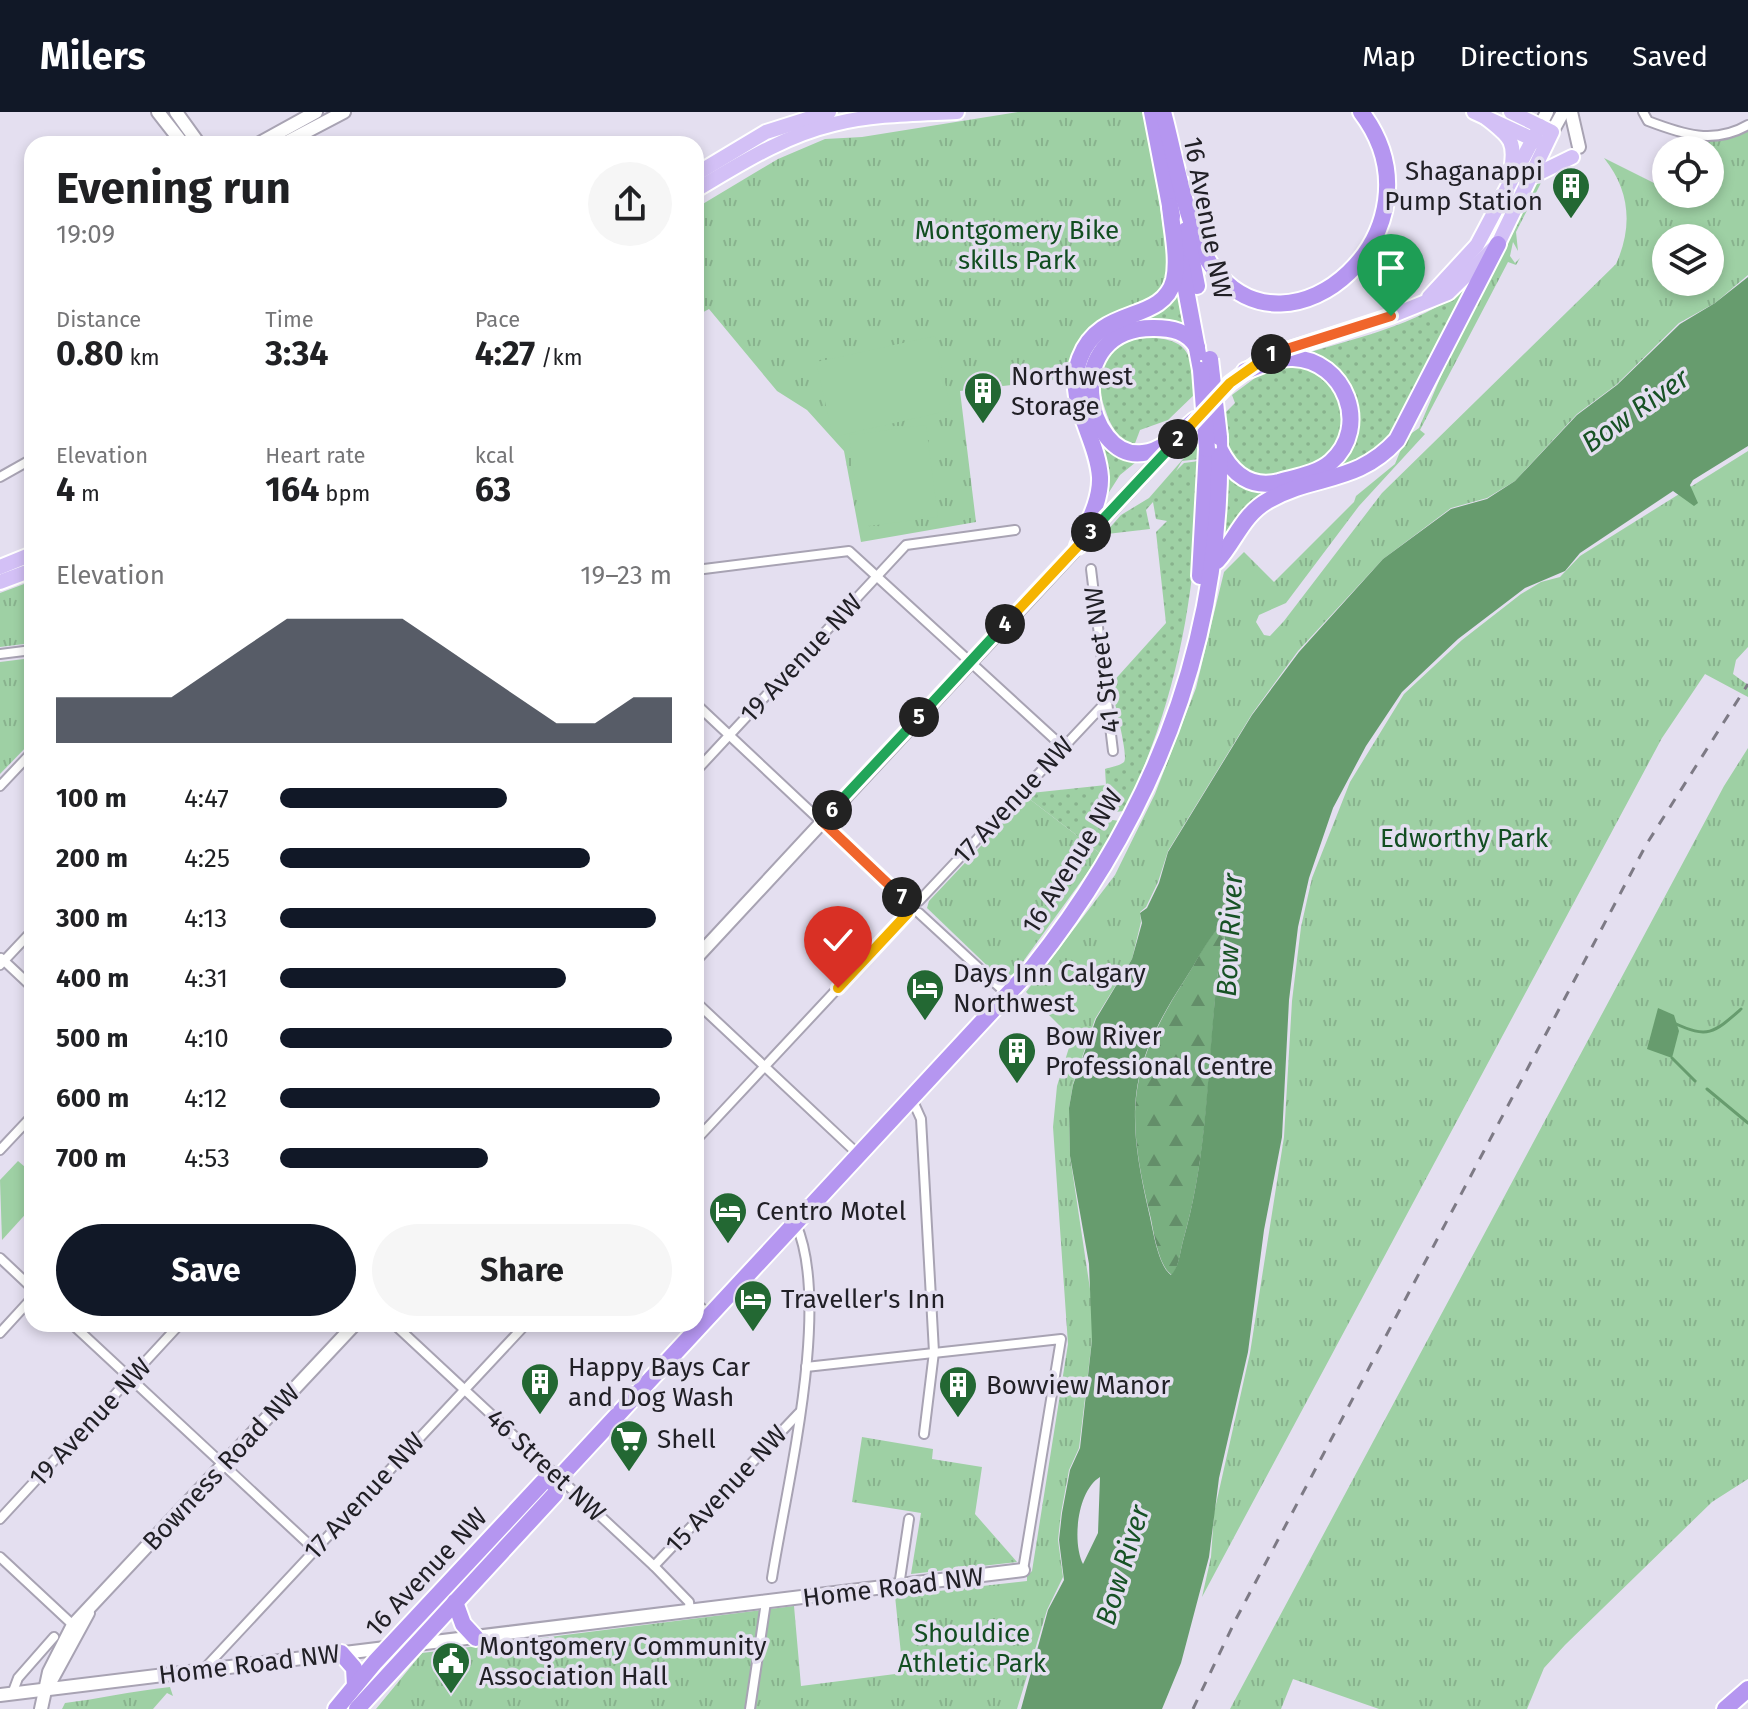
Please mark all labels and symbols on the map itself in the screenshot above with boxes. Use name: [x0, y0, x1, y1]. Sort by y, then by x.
street label: 16 Avenue NW: [1177, 134, 1238, 302]
place label: Shaganappi Pump Station: [1384, 156, 1543, 217]
building icon: Shaganappi Pump Station: [1550, 165, 1592, 220]
park label: Montgomery Bike skills Park: [915, 215, 1119, 276]
pin: [1357, 234, 1425, 316]
pin: 1: [1251, 334, 1291, 374]
place label: Northwest Storage: [1011, 361, 1134, 422]
water label: Bow River: [1575, 361, 1696, 459]
building icon: Northwest Storage: [962, 370, 1004, 425]
pin: 2: [1158, 419, 1198, 459]
pin: 3: [1071, 512, 1111, 552]
street label: 41 Street NW: [1078, 585, 1127, 735]
street label: 19 Avenue NW: [734, 588, 869, 729]
pin: 4: [985, 604, 1025, 644]
pin: 5: [899, 697, 939, 737]
street label: 17 Avenue NW: [947, 730, 1080, 870]
street label: 16 Avenue NW: [1016, 783, 1129, 939]
pin: 6: [812, 790, 852, 830]
park label: Edworthy Park: [1380, 823, 1549, 854]
water label: Bow River: [1210, 871, 1249, 998]
pin: 7: [882, 877, 922, 917]
pin: [804, 906, 872, 988]
place label: Days Inn Calgary Northwest: [953, 958, 1146, 1019]
hotel icon: Days Inn Calgary Northwest: [904, 967, 946, 1022]
place label: Bow River Professional Centre: [1045, 1021, 1273, 1082]
building icon: Bow River Professional Centre: [996, 1030, 1038, 1085]
hotel icon: Centro Motel: [707, 1190, 749, 1245]
place label: Centro Motel: [756, 1196, 907, 1227]
hotel icon: Traveller's Inn: [732, 1278, 774, 1333]
place label: Traveller's Inn: [781, 1284, 945, 1315]
street label: 19 Avenue NW: [23, 1352, 158, 1493]
place label: Happy Bays Car and Dog Wash: [568, 1352, 750, 1413]
building icon: Happy Bays Car and Dog Wash: [519, 1361, 561, 1416]
building icon: Bowview Manor: [937, 1364, 979, 1419]
place label: Bowview Manor: [986, 1370, 1170, 1401]
street label: Bowness Road NW: [136, 1378, 306, 1557]
street label: 46 Street NW: [480, 1402, 612, 1528]
supermarket icon: Shell: [608, 1418, 650, 1473]
street label: 15 Avenue NW: [659, 1419, 793, 1560]
place label: Shell: [657, 1424, 716, 1455]
street label: 17 Avenue NW: [298, 1426, 431, 1566]
water label: Bow River: [1089, 1500, 1157, 1629]
street label: 16 Avenue NW: [359, 1502, 494, 1643]
street label: Home Road NW: [801, 1561, 985, 1614]
park label: Shouldice Athletic Park: [898, 1618, 1047, 1679]
place label: Montgomery Community Association Hall: [479, 1631, 767, 1692]
street label: Home Road NW: [157, 1638, 341, 1691]
public building icon: Montgomery Community Association Hall: [430, 1640, 472, 1695]

